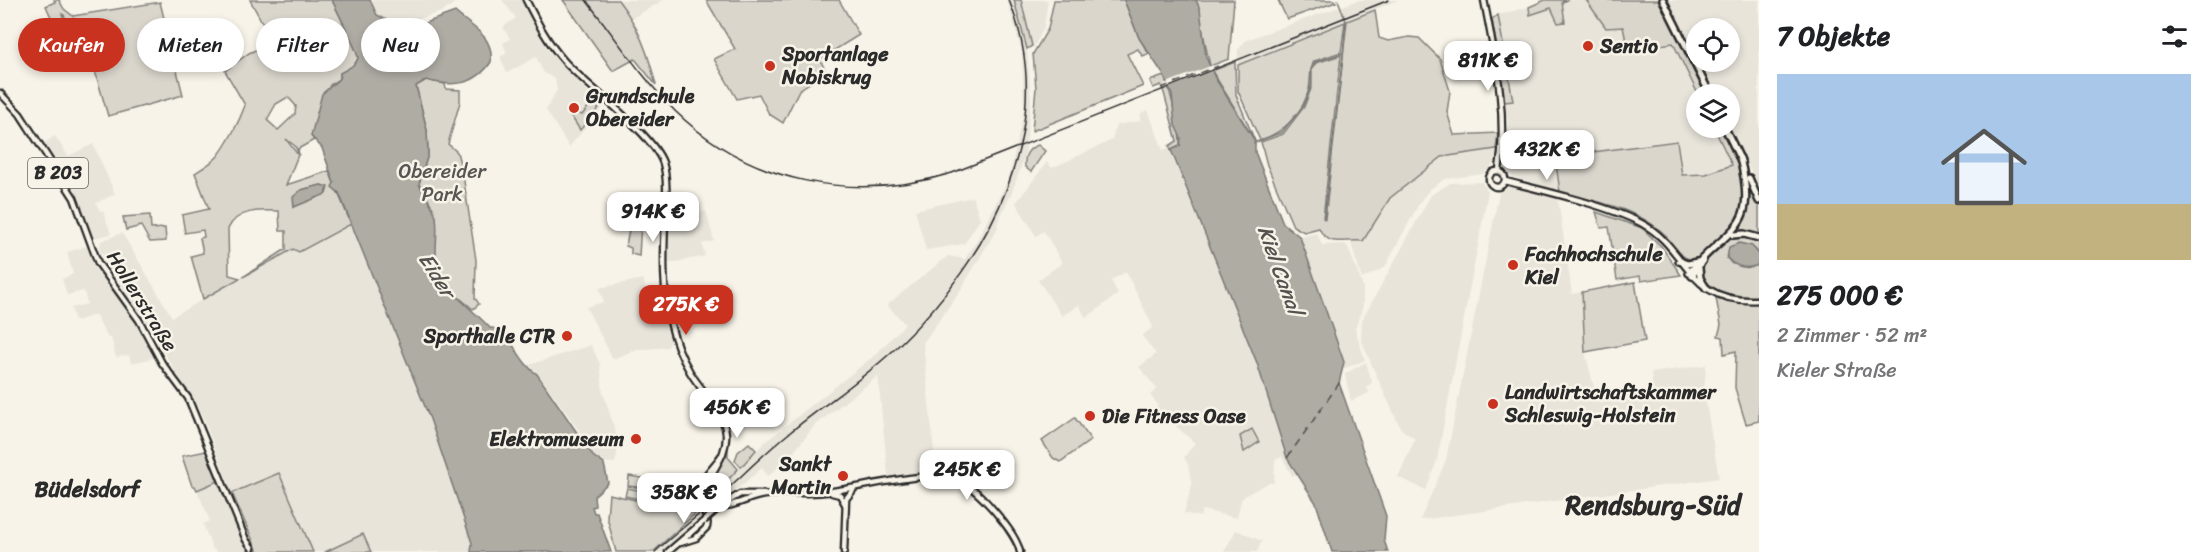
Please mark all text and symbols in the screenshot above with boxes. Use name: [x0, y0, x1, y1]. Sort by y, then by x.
text: 7 Objekte: [1777, 13, 1890, 59]
chip: Kaufen: [18, 18, 125, 72]
chip: Mieten: [137, 18, 244, 72]
chip: Filter: [256, 18, 349, 72]
chip: Neu: [361, 18, 440, 72]
map controls: [1686, 18, 1740, 138]
button: locate: [1686, 18, 1740, 72]
icon: filters: [2158, 20, 2191, 53]
place label: Sentio: [1599, 29, 1658, 64]
place label: Sportanlage Nobiskrug: [781, 37, 889, 95]
marker: Sentio: [1581, 39, 1595, 53]
pin: 811K €: [1439, 41, 1537, 92]
text: 811K €: [1458, 43, 1518, 78]
marker: Sportanlage Nobiskrug: [763, 59, 777, 73]
place label: Grundschule Obereider: [585, 79, 695, 137]
button: layers: [1686, 84, 1740, 138]
marker: Grundschule Obereider: [567, 101, 581, 115]
icon: home: [1930, 113, 2038, 221]
pin: 432K €: [1498, 130, 1596, 181]
text: 432K €: [1514, 132, 1580, 167]
park label: Obereider Park: [398, 154, 487, 212]
road number: B 203: [28, 158, 88, 188]
pin: 914K €: [604, 192, 702, 243]
text: 914K €: [621, 194, 685, 229]
water label: Kiel Canal: [1246, 220, 1315, 325]
place label: Fachhochschule Kiel: [1524, 237, 1664, 295]
street label: Hollerstraße: [97, 243, 187, 359]
water label: Eider: [408, 245, 468, 309]
marker: Fachhochschule Kiel: [1506, 258, 1520, 272]
text: 275 000 €: [1777, 272, 1903, 318]
pin: 275K €: [637, 285, 735, 336]
text: 275K €: [653, 287, 719, 322]
text: 2 Zimmer · 52 m²: [1777, 318, 1927, 353]
place label: Sporthalle CTR: [423, 319, 555, 354]
marker: Sporthalle CTR: [560, 329, 574, 343]
text: Kieler Straße: [1777, 353, 1897, 388]
place label: Landwirtschaftskammer Schleswig-Holstein: [1504, 375, 1717, 433]
pin: 456K €: [688, 388, 786, 439]
text: 456K €: [704, 390, 770, 425]
marker: Landwirtschaftskammer Schleswig-Holstein: [1486, 397, 1500, 411]
place label: Die Fitness Oase: [1102, 399, 1246, 434]
marker: Die Fitness Oase: [1083, 409, 1097, 423]
place label: Elektromuseum: [489, 422, 625, 457]
marker: Elektromuseum: [629, 432, 643, 446]
place label: Sankt Martin: [770, 447, 833, 505]
pin: 245K €: [918, 450, 1016, 501]
text: 245K €: [934, 452, 1000, 487]
marker: Sankt Martin: [836, 469, 850, 483]
district label: Büdelsdorf: [34, 470, 142, 509]
pin: 358K €: [635, 473, 733, 524]
text: 358K €: [651, 475, 717, 510]
district label: Rendsburg-Süd: [1564, 482, 1743, 528]

